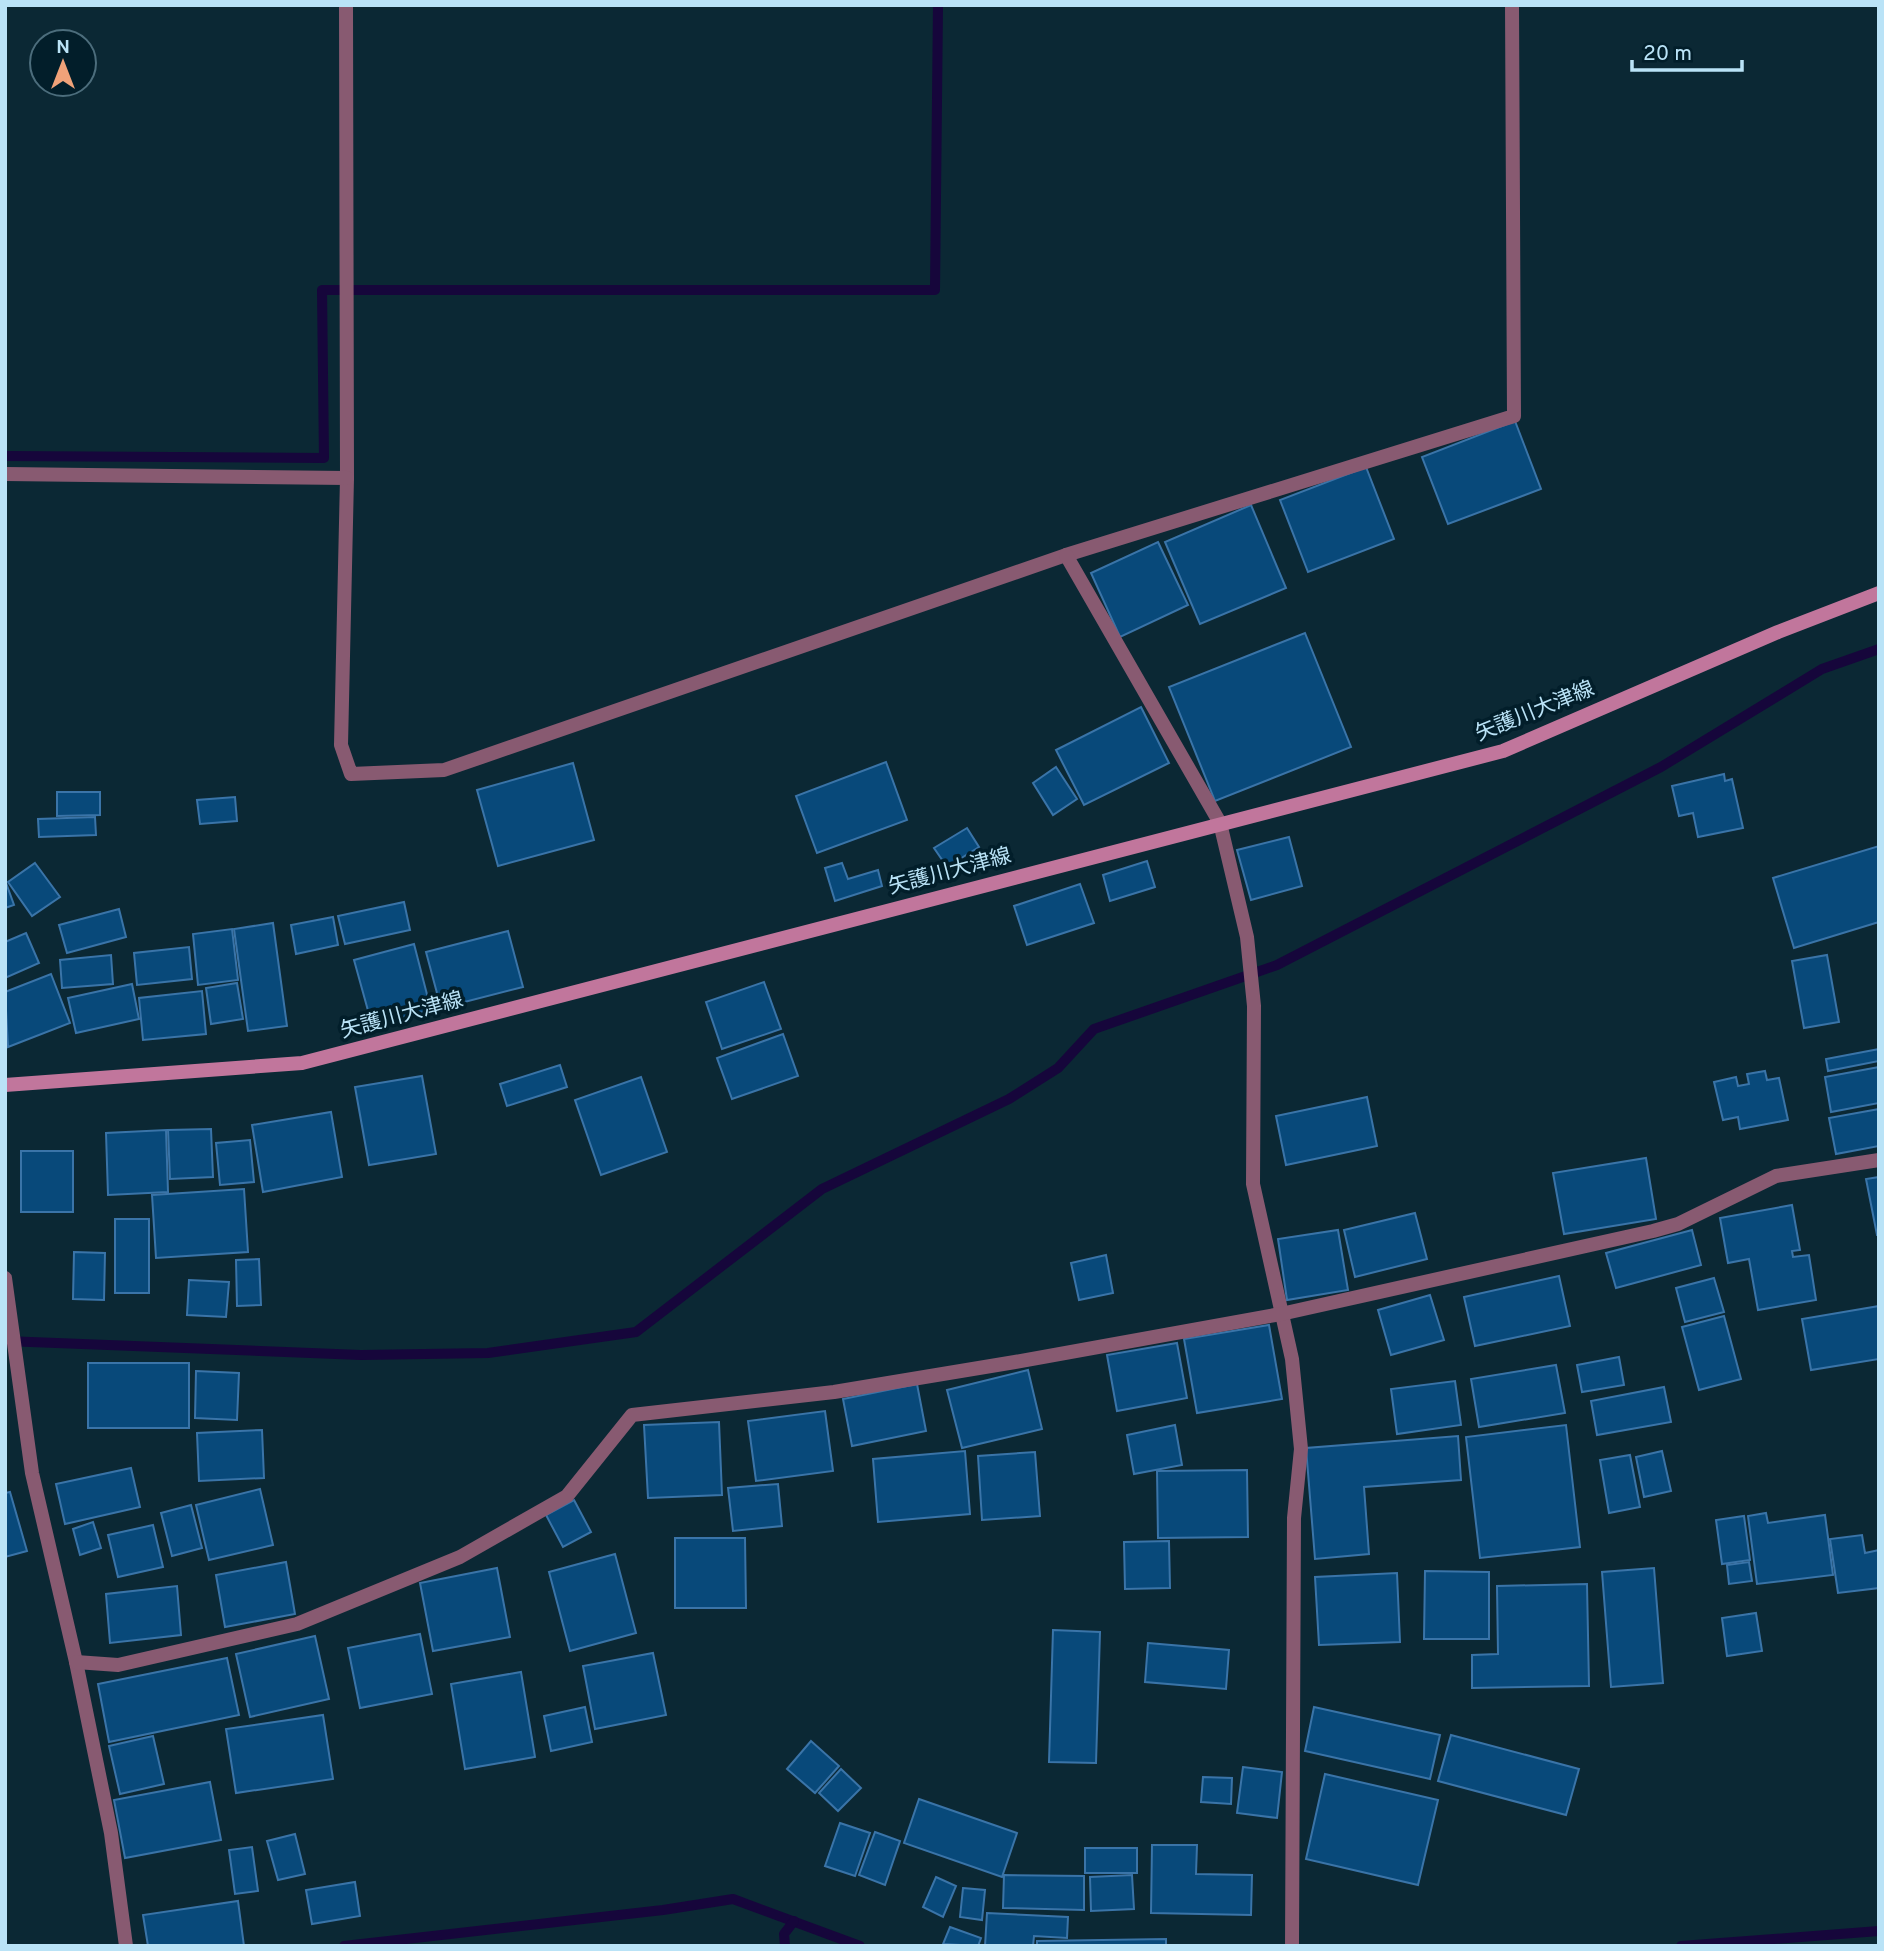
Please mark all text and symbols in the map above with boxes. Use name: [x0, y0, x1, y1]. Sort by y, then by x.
north arrow: [28, 28, 98, 98]
scale bar: [1632, 28, 1742, 72]
text: N: [56, 36, 70, 60]
text: 20 m: [1643, 41, 1692, 68]
street label: 矢護川大津線: [1472, 676, 1598, 748]
street label: 矢護川大津線: [886, 843, 1014, 901]
street label: 矢護川大津線: [338, 987, 466, 1045]

